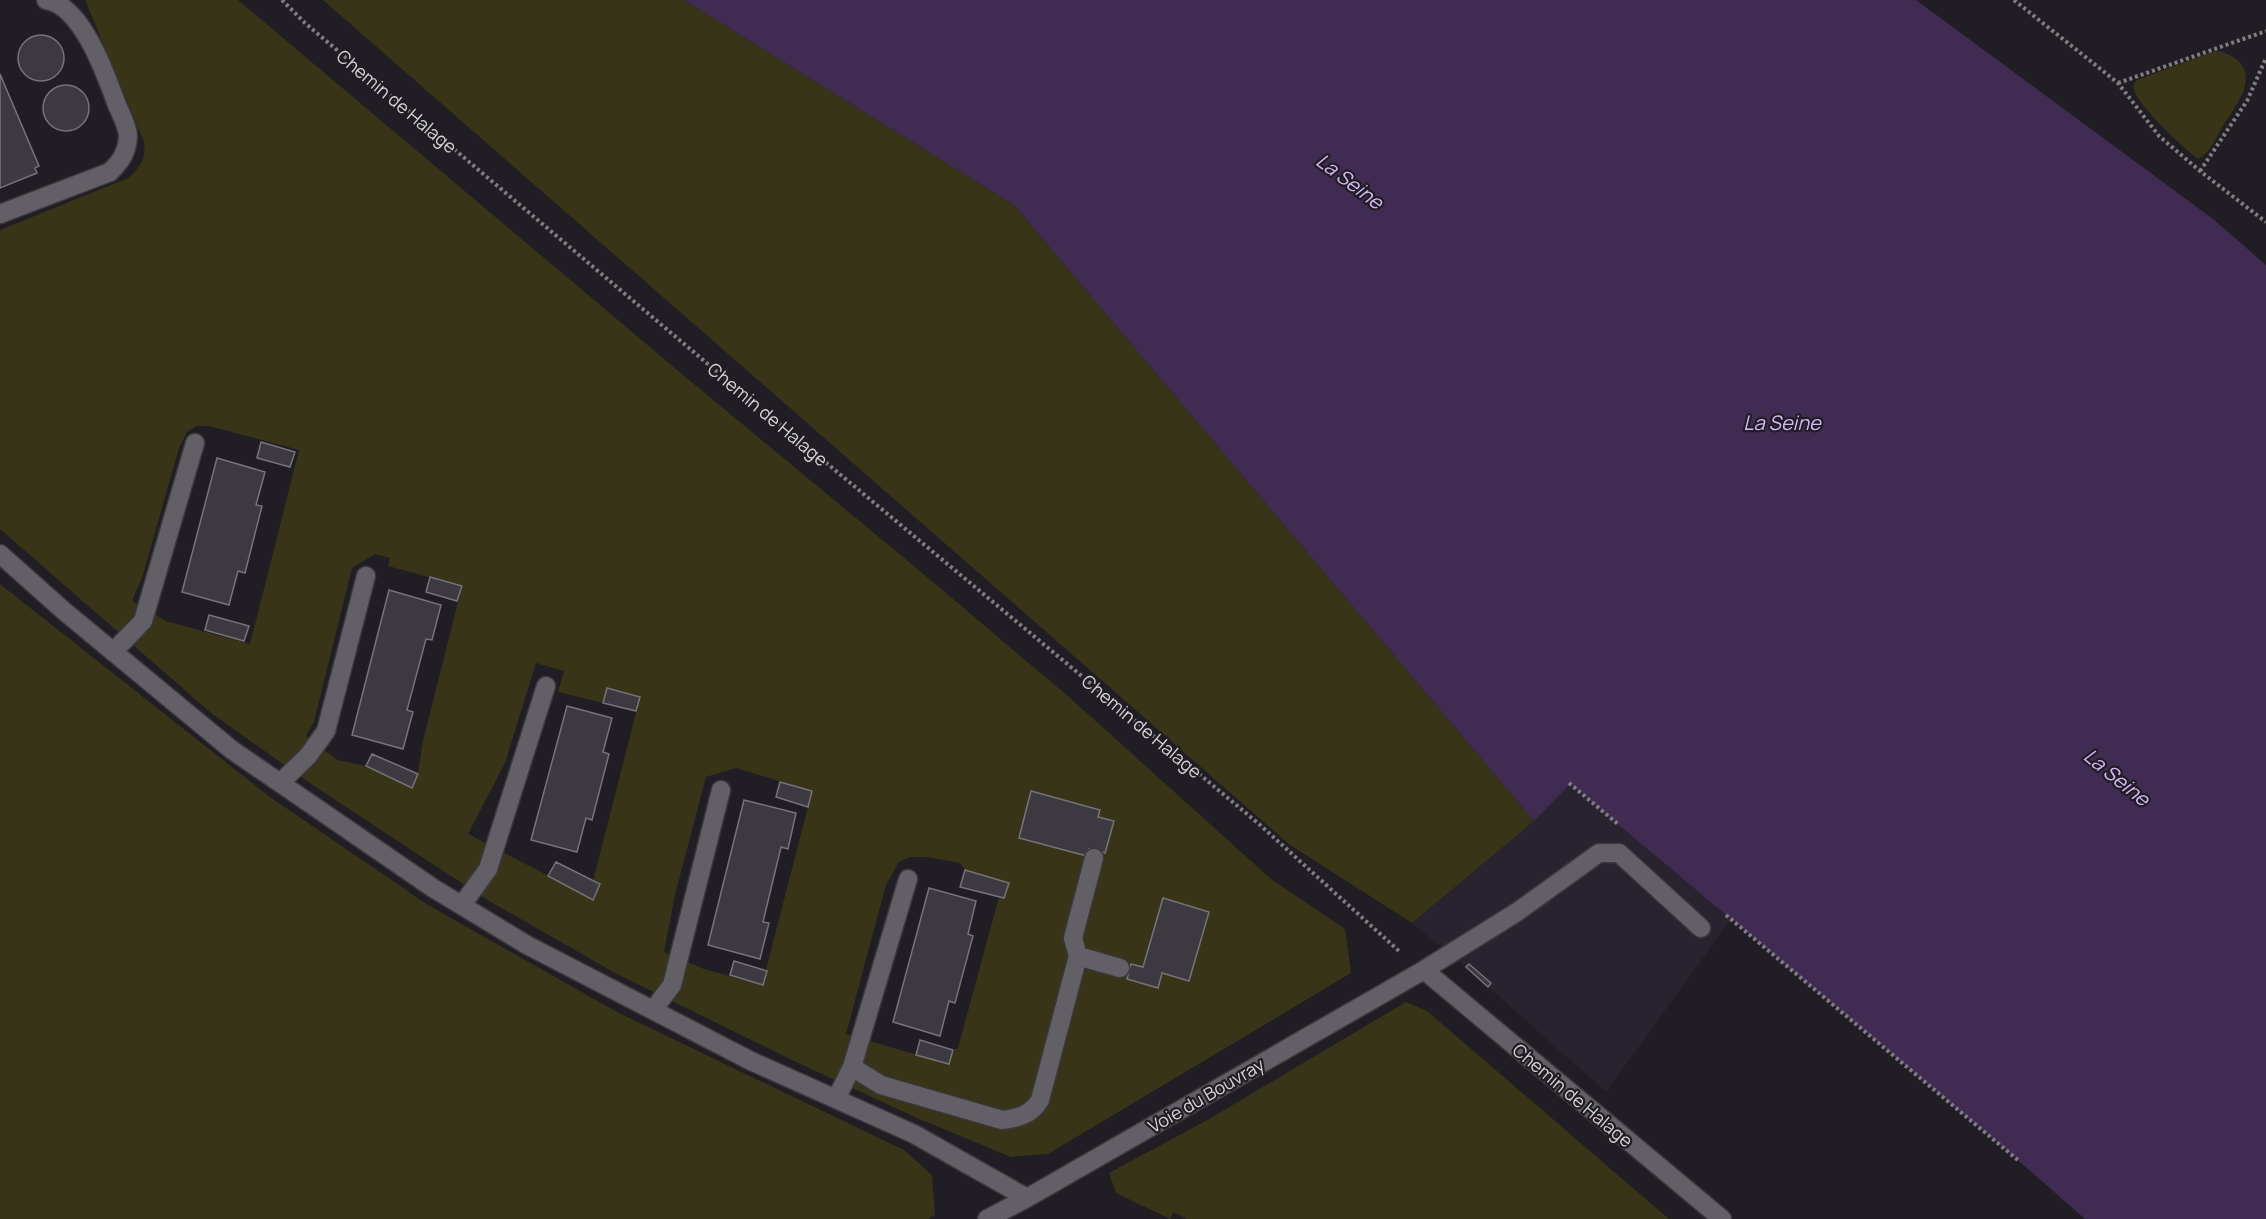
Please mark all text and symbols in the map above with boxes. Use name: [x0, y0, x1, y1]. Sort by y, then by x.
street label: Chemin de Halage: [332, 44, 462, 158]
water label: La Seine: [1311, 147, 1390, 216]
street label: Chemin de Halage: [703, 357, 833, 471]
water label: La Seine: [1743, 409, 1822, 436]
street label: Chemin de Halage: [1077, 669, 1207, 783]
water label: La Seine: [2078, 742, 2157, 813]
street label: Chemin de Halage: [1508, 1038, 1638, 1152]
street label: Voie du Bouvray: [1144, 1052, 1269, 1138]

